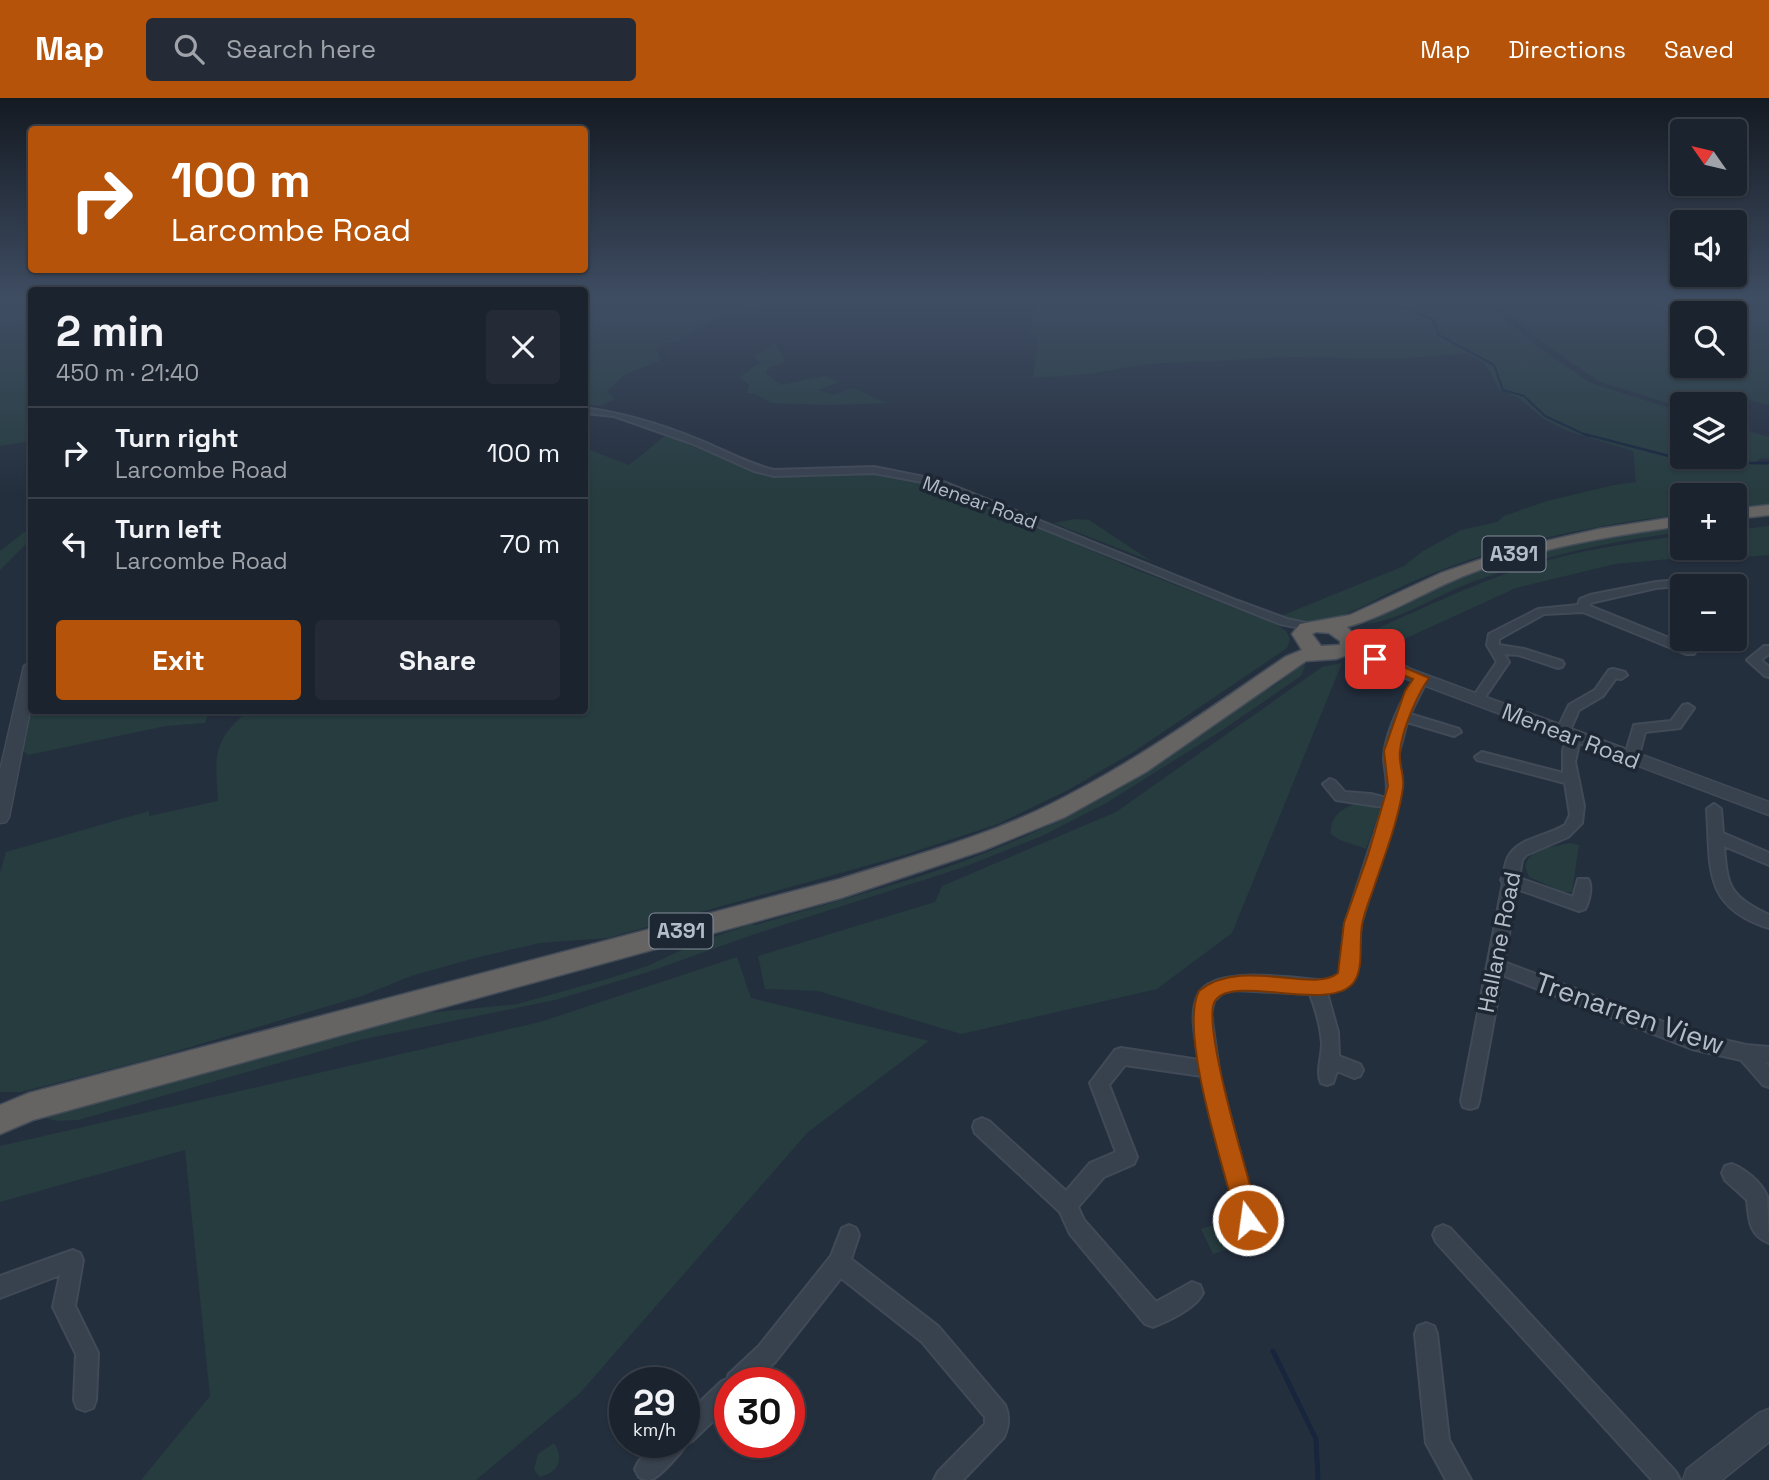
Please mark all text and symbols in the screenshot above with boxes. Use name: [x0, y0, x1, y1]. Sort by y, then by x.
search box: [146, 18, 636, 81]
text: Map: [35, 28, 104, 70]
icon: search: [170, 30, 208, 68]
text: Search here: [226, 32, 376, 66]
text: Map: [1420, 34, 1470, 65]
text: Directions: [1508, 34, 1626, 65]
text: Saved: [1664, 34, 1734, 65]
north arrow: [1670, 119, 1746, 196]
map controls: [1670, 119, 1747, 651]
text: 100 m: [171, 149, 311, 211]
icon: right: [56, 154, 147, 245]
text: Larcombe Road: [171, 210, 411, 250]
button: sound: [1670, 210, 1747, 287]
button: search: [1670, 301, 1747, 378]
text: 2 min: [56, 305, 165, 358]
button: close: [486, 310, 560, 384]
text: 450 m · 21:40: [56, 358, 199, 388]
button: layers: [1670, 392, 1747, 469]
text: Turn right: [115, 421, 239, 455]
icon: right: [56, 434, 94, 472]
text: 100 m: [487, 436, 560, 470]
text: Larcombe Road: [115, 455, 288, 485]
street label: Menear Road: [919, 470, 1041, 535]
button: +: [1670, 483, 1747, 560]
text: Turn left: [115, 512, 222, 546]
icon: left: [56, 525, 94, 563]
text: 70 m: [500, 527, 560, 561]
road number: A391: [1482, 536, 1546, 572]
text: Larcombe Road: [115, 546, 288, 576]
button: −: [1670, 574, 1747, 651]
button: Exit: [56, 620, 301, 700]
button: Share: [315, 620, 560, 700]
pin: [1345, 629, 1405, 689]
icon: arrive: [1356, 640, 1394, 678]
street label: Menear Road: [1498, 696, 1644, 776]
street label: Hallane Road: [1471, 869, 1527, 1015]
road number: A391: [650, 914, 712, 948]
street label: Trenarren View: [1530, 964, 1730, 1062]
position arrow: [1211, 1183, 1285, 1257]
speed limit sign: 30: [714, 1367, 805, 1458]
text: 29: [633, 1381, 676, 1425]
text: km/h: [633, 1418, 676, 1441]

